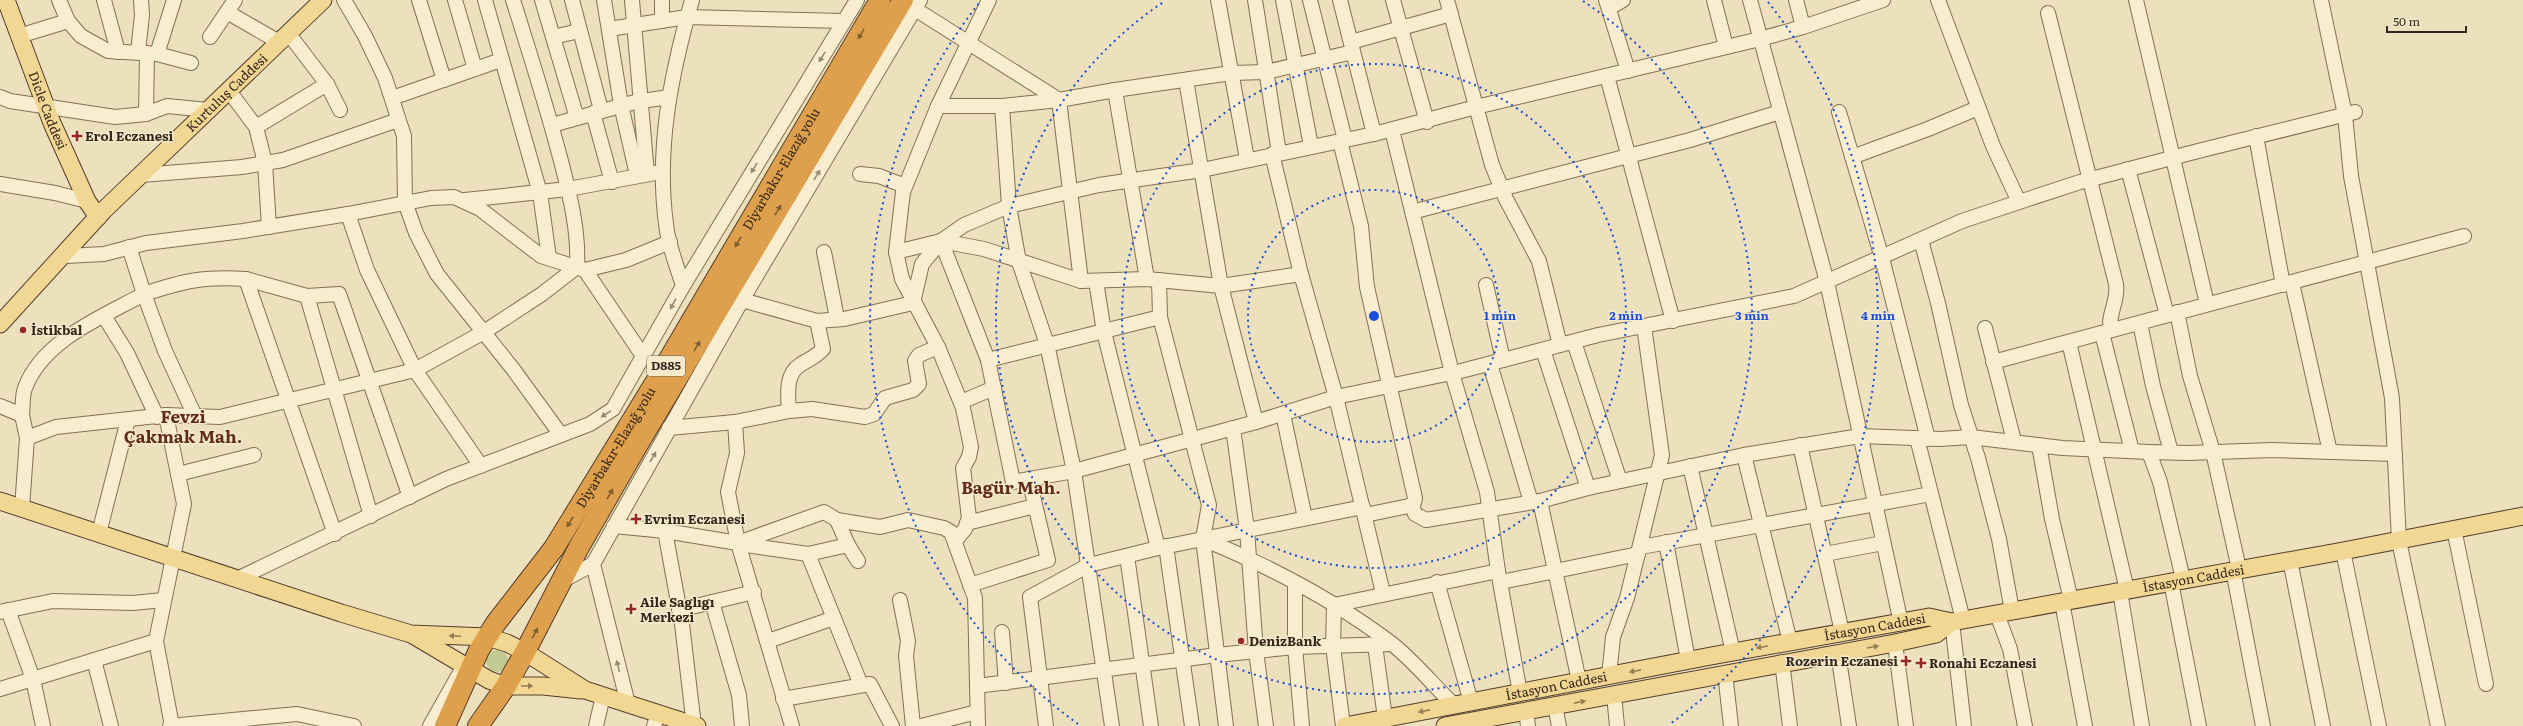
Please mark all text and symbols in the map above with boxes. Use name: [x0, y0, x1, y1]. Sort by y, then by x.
scale bar: [2387, 8, 2466, 34]
text: 50 m: [2393, 12, 2420, 30]
one-way arrow: [857, 28, 864, 40]
street label: Kurtuluş Caddesi: [181, 48, 272, 136]
one-way arrow: [818, 52, 826, 62]
street label: Dicle Caddesi: [24, 68, 73, 153]
street label: Diyarbakır-Elazığ yolu: [737, 104, 824, 233]
place label: Erol Eczanesi: [85, 126, 174, 145]
marker: Erol Eczanesi: [72, 131, 82, 141]
one-way arrow: [751, 162, 758, 174]
one-way arrow: [813, 169, 820, 181]
one-way arrow: [774, 205, 782, 215]
one-way arrow: [734, 236, 741, 248]
one-way arrow: [669, 298, 676, 310]
text: 1 min: [1484, 306, 1517, 324]
text: 2 min: [1609, 306, 1643, 324]
text: 3 min: [1735, 306, 1770, 324]
text: 4 min: [1861, 306, 1896, 324]
centre of rings: [1367, 309, 1381, 323]
place label: İstikbal: [31, 320, 83, 339]
marker: İstikbal: [18, 325, 28, 335]
one-way arrow: [693, 341, 701, 351]
road number: D885: [647, 356, 685, 376]
street label: Diyarbakır-Elazığ yolu: [571, 383, 660, 511]
district label: Fevzi Çakmak Mah.: [124, 403, 242, 448]
one-way arrow: [601, 410, 611, 418]
one-way arrow: [650, 451, 656, 463]
district label: Bagür Mah.: [961, 474, 1061, 499]
one-way arrow: [606, 488, 613, 500]
place label: Evrim Eczanesi: [644, 509, 746, 528]
marker: Evrim Eczanesi: [631, 514, 641, 524]
one-way arrow: [566, 517, 574, 527]
street label: İstasyon Caddesi: [2141, 559, 2246, 596]
place label: Aile Saglıgı Merkezi: [640, 592, 715, 626]
marker: Aile Saglıgı Merkezi: [625, 603, 637, 615]
street label: İstasyon Caddesi: [1822, 608, 1928, 645]
one-way arrow: [532, 627, 538, 639]
place label: DenizBank: [1249, 631, 1321, 650]
one-way arrow: [449, 632, 461, 639]
marker: DenizBank: [1236, 636, 1246, 646]
one-way arrow: [1756, 644, 1768, 650]
one-way arrow: [1867, 644, 1879, 650]
place label: Rozerin Eczanesi: [1786, 651, 1898, 670]
place label: Ronahi Eczanesi: [1929, 653, 2037, 672]
marker: Rozerin Eczanesi: [1901, 656, 1911, 666]
marker: Ronahi Eczanesi: [1916, 658, 1926, 668]
one-way arrow: [615, 660, 621, 672]
street label: İstasyon Caddesi: [1504, 666, 1609, 704]
one-way arrow: [1628, 668, 1641, 674]
one-way arrow: [521, 683, 534, 689]
one-way arrow: [1574, 698, 1586, 704]
one-way arrow: [1418, 708, 1430, 714]

